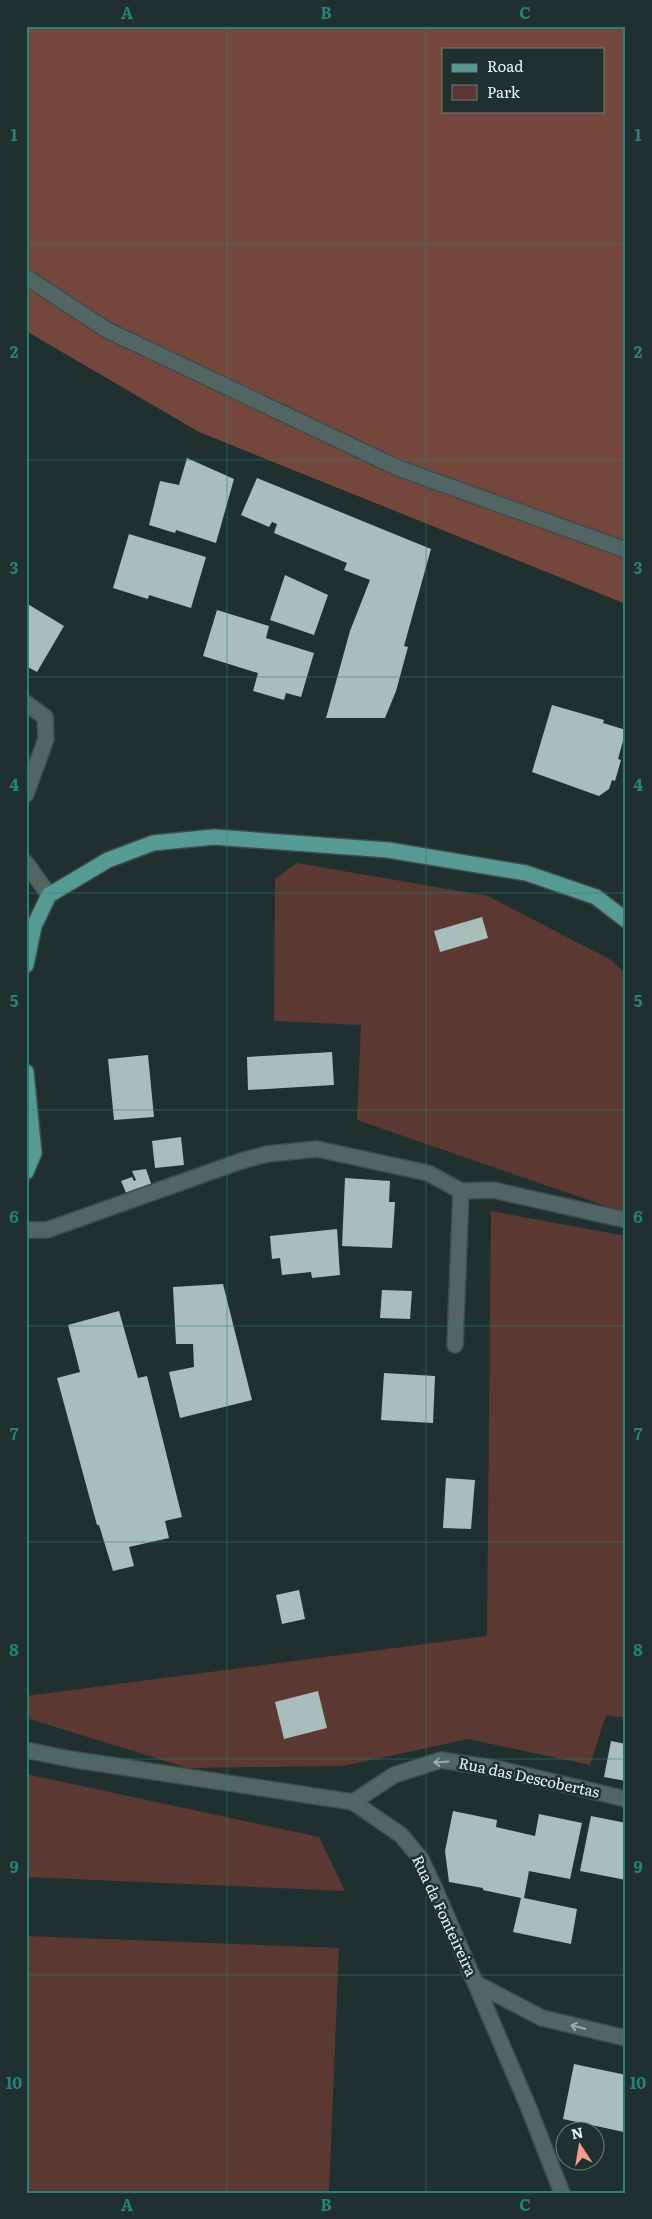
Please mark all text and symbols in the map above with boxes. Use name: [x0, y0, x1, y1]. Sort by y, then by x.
text: A: [121, 0, 133, 24]
text: B: [320, 0, 332, 24]
text: C: [519, 0, 531, 24]
legend: [442, 48, 604, 112]
text: Road: [487, 54, 523, 77]
text: Park: [487, 80, 521, 103]
text: 1: [11, 122, 18, 146]
text: 1: [635, 122, 642, 146]
text: 2: [10, 339, 19, 363]
text: 2: [634, 339, 643, 363]
text: 3: [10, 555, 19, 579]
text: 3: [634, 555, 643, 579]
text: 4: [9, 772, 19, 796]
text: 4: [633, 772, 643, 796]
text: 5: [10, 988, 19, 1012]
text: 5: [634, 988, 643, 1012]
text: 6: [9, 1204, 19, 1228]
text: 6: [633, 1204, 643, 1228]
text: 7: [10, 1421, 19, 1445]
text: 7: [634, 1421, 643, 1445]
text: 8: [9, 1637, 19, 1661]
text: 8: [633, 1637, 643, 1661]
street label: Rua das Descobertas: [457, 1750, 602, 1803]
one-way arrow: [434, 1757, 450, 1766]
street label: Rua da Fonteireira: [407, 1851, 484, 1981]
text: 9: [9, 1854, 19, 1878]
text: 9: [633, 1854, 643, 1878]
one-way arrow: [571, 2022, 587, 2031]
text: 10: [6, 2070, 22, 2094]
text: 10: [630, 2070, 646, 2094]
text: N: [569, 2121, 585, 2143]
north arrow: [554, 2122, 604, 2172]
text: A: [121, 2192, 133, 2216]
text: B: [320, 2192, 332, 2216]
text: C: [519, 2192, 531, 2216]

